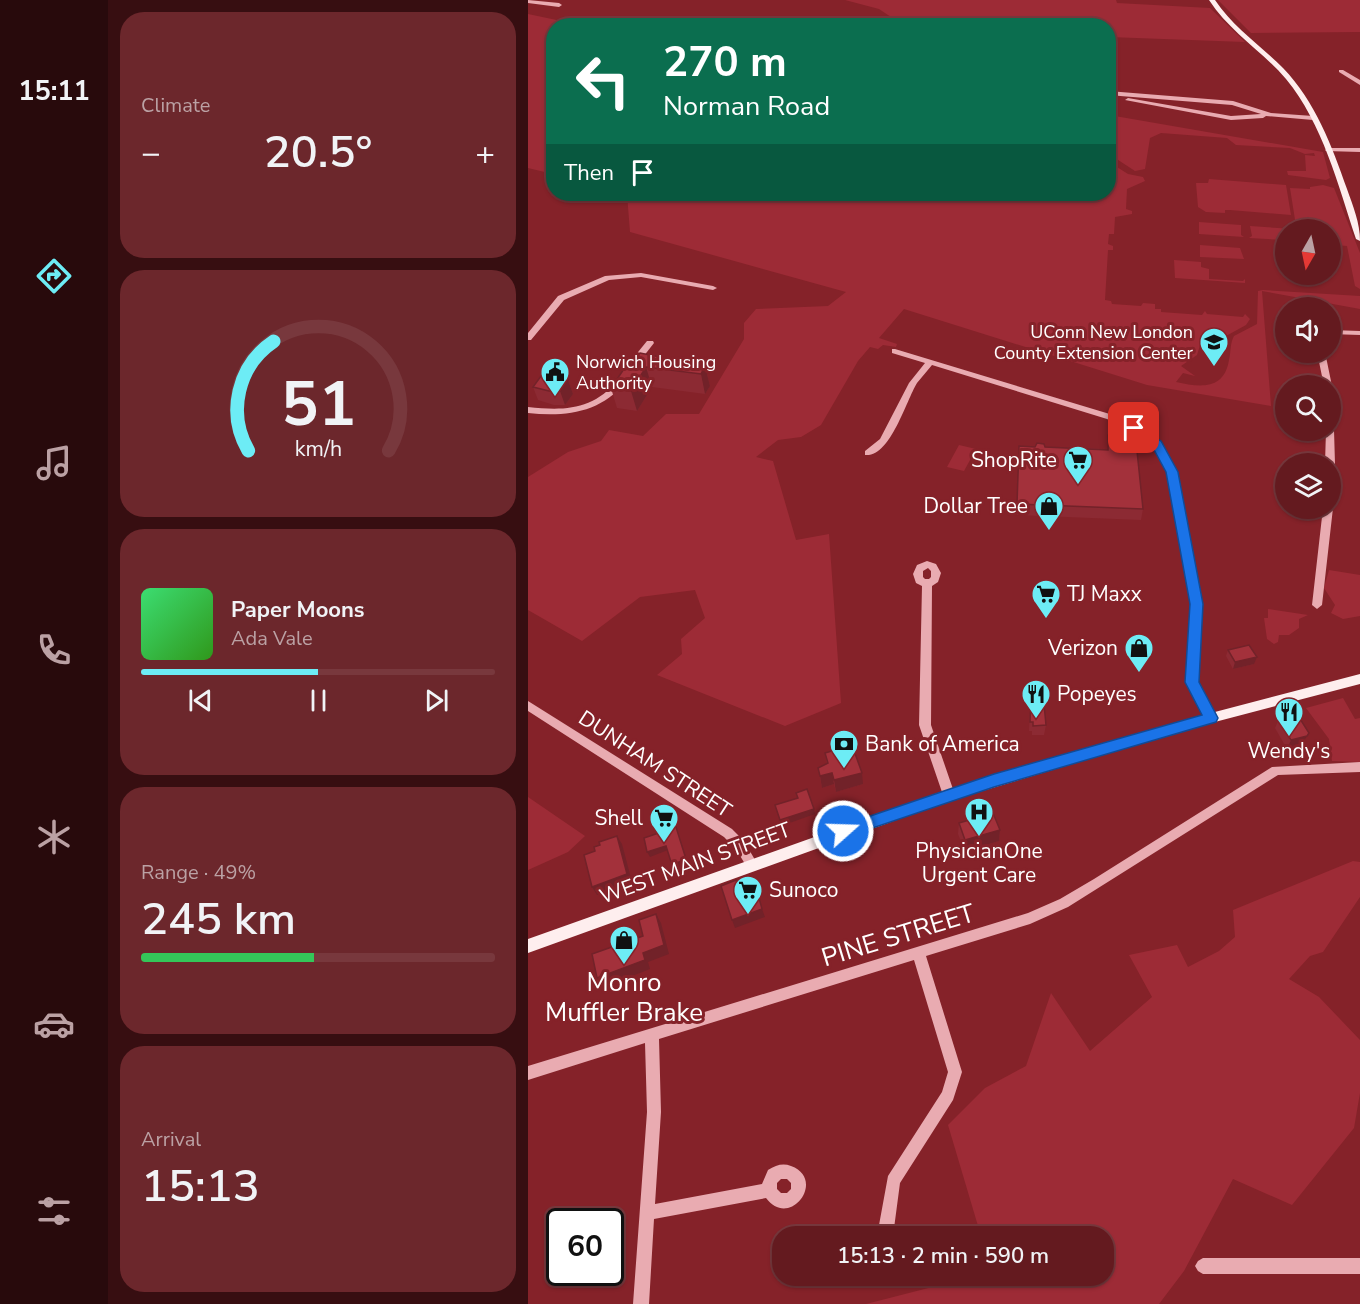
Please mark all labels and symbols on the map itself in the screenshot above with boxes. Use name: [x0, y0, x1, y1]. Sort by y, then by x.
north arrow: [1275, 219, 1341, 285]
place label: UConn New London County Extension Center: [994, 320, 1194, 365]
school or university icon: UConn New London County Extension Center: [1198, 326, 1230, 368]
place label: Norwich Housing Authority: [576, 350, 716, 395]
public building icon: Norwich Housing Authority: [539, 356, 571, 398]
pin: [1108, 402, 1159, 453]
supermarket icon: ShopRite: [1062, 444, 1094, 486]
place label: ShopRite: [971, 446, 1057, 474]
shop icon: Dollar Tree: [1033, 490, 1065, 532]
place label: Dollar Tree: [924, 492, 1028, 520]
supermarket icon: TJ Maxx: [1030, 578, 1062, 620]
place label: TJ Maxx: [1067, 580, 1142, 608]
shop icon: Verizon: [1123, 632, 1155, 674]
place label: Verizon: [1047, 634, 1118, 662]
restaurant icon: Popeyes: [1020, 678, 1052, 720]
place label: Popeyes: [1057, 680, 1137, 708]
restaurant icon: Wendy's: [1273, 696, 1305, 738]
street label: DUNHAM STREET: [573, 704, 737, 824]
bank icon: Bank of America: [828, 728, 860, 770]
place label: Bank of America: [865, 730, 1020, 758]
place label: Wendy's: [1248, 737, 1330, 765]
hospital icon: PhysicianOne Urgent Care: [963, 796, 995, 838]
position arrow: [811, 799, 875, 863]
supermarket icon: Shell: [648, 802, 680, 844]
place label: Shell: [595, 804, 644, 832]
street label: WEST MAIN STREET: [596, 815, 795, 911]
place label: PhysicianOne Urgent Care: [915, 837, 1043, 889]
supermarket icon: Sunoco: [732, 874, 764, 916]
place label: Sunoco: [769, 876, 839, 904]
street label: PINE STREET: [817, 895, 979, 975]
shop icon: Monro Muffler Brake: [608, 924, 640, 966]
place label: Monro Muffler Brake: [545, 965, 703, 1030]
speed limit sign: 60: [546, 1208, 624, 1286]

